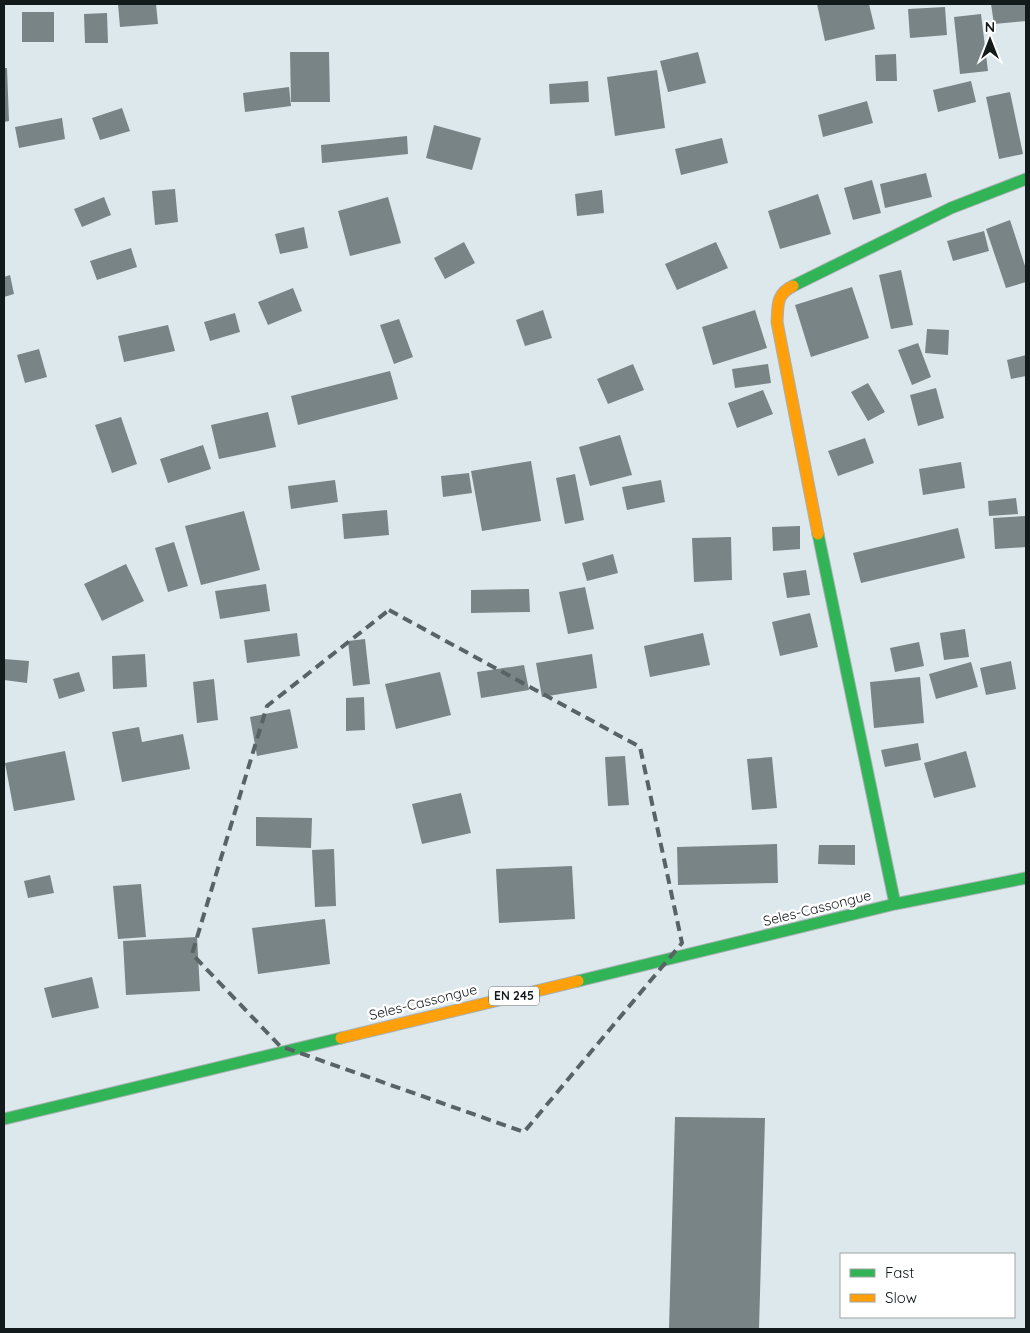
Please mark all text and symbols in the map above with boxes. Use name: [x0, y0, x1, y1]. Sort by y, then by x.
north arrow: [965, 15, 1015, 65]
text: N: [985, 18, 995, 36]
street label: Seles-Cassongue: [761, 886, 873, 930]
street label: Seles-Cassongue: [367, 980, 479, 1024]
road number: EN 245: [489, 986, 539, 1006]
legend: [840, 1253, 1015, 1318]
text: Fast: [885, 1263, 914, 1282]
text: Slow: [885, 1288, 917, 1307]

